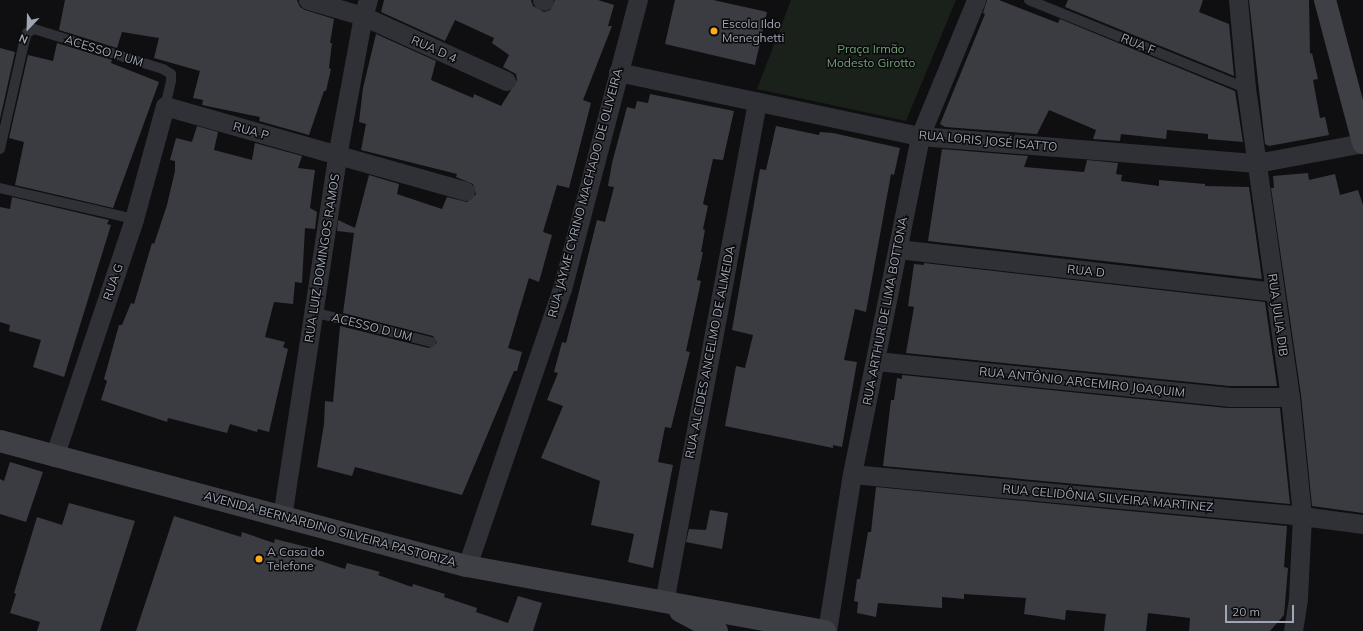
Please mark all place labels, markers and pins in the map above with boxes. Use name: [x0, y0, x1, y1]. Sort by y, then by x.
place label: Escola Ildo Meneghetti: [722, 17, 784, 45]
marker: Escola Ildo Meneghetti: [709, 26, 719, 36]
place label: A Casa do Telefone: [267, 545, 324, 573]
marker: A Casa do Telefone: [254, 554, 264, 564]

